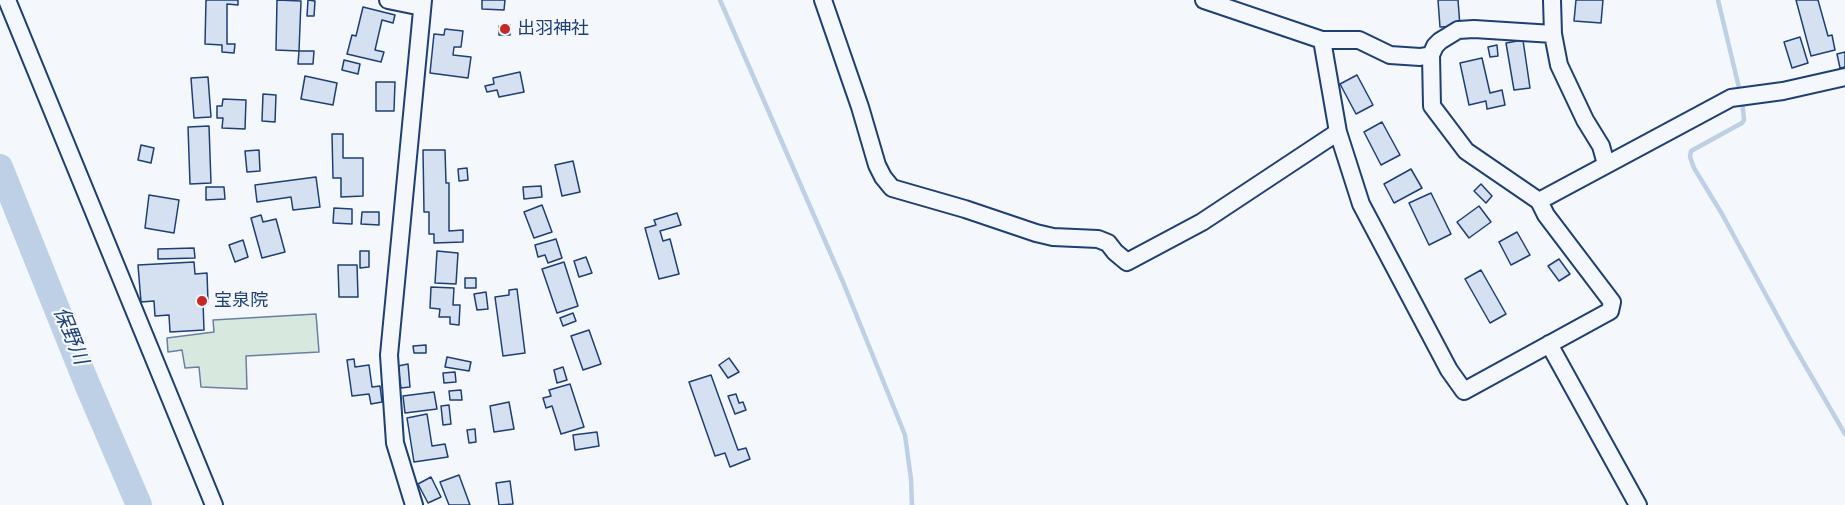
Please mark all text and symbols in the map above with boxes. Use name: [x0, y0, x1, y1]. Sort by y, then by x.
place label: 出羽神社: [517, 18, 589, 40]
marker: 出羽神社: [498, 22, 512, 36]
place label: 宝泉院: [214, 290, 268, 312]
marker: 宝泉院: [195, 294, 209, 308]
water label: 保野川: [48, 304, 92, 368]

